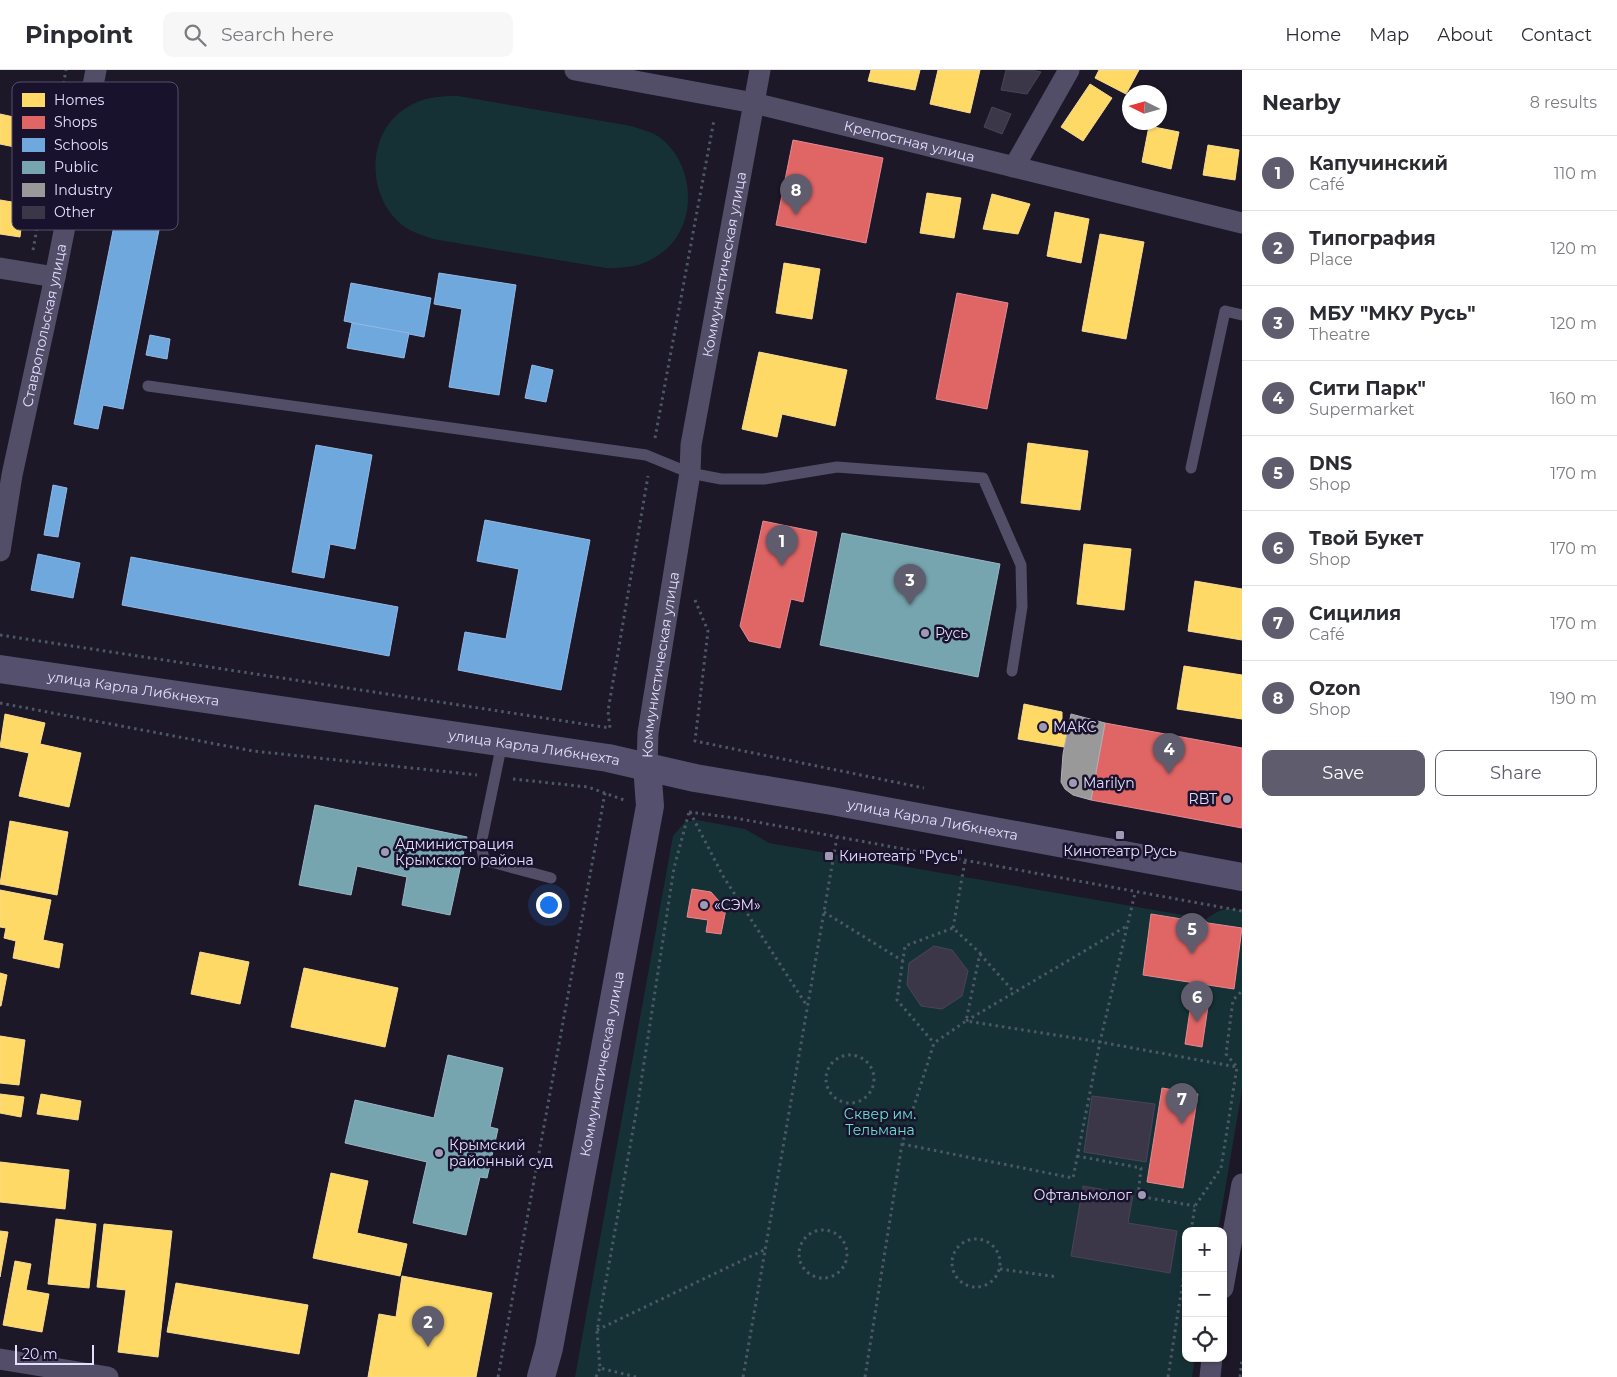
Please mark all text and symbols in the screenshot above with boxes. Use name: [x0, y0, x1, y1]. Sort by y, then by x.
search box: [163, 12, 513, 57]
text: Pinpoint: [25, 20, 133, 49]
icon: search: [181, 21, 209, 49]
text: Search here: [221, 23, 334, 46]
text: Home: [1285, 24, 1341, 46]
text: Map: [1369, 24, 1409, 46]
text: About: [1437, 24, 1493, 46]
text: Contact: [1521, 24, 1592, 46]
legend: [12, 82, 178, 230]
north arrow: [1122, 85, 1167, 130]
text: Nearby: [1262, 90, 1341, 115]
text: Homes: [54, 91, 104, 109]
text: 8 results: [1530, 93, 1597, 112]
text: Shops: [54, 113, 97, 131]
street label: Крепостная улица: [842, 116, 977, 166]
text: Schools: [54, 136, 108, 154]
text: Капучинский: [1309, 152, 1448, 175]
text: Public: [54, 158, 98, 176]
text: 1: [1275, 164, 1281, 183]
text: 110 m: [1554, 164, 1597, 183]
street label: Коммунистическая улица: [698, 170, 750, 359]
pin: 8: [780, 174, 812, 215]
text: Café: [1309, 175, 1345, 194]
text: Industry: [54, 181, 113, 199]
text: Other: [54, 203, 95, 221]
text: Типография: [1309, 227, 1436, 250]
text: 2: [1273, 239, 1283, 258]
text: 120 m: [1550, 239, 1597, 258]
street label: Ставропольская улица: [18, 242, 70, 409]
text: Place: [1309, 250, 1353, 269]
text: МБУ "МКУ Русь": [1309, 302, 1476, 325]
text: 3: [1273, 314, 1283, 333]
text: 120 m: [1550, 314, 1597, 333]
text: Theatre: [1309, 325, 1370, 344]
text: Сити Парк": [1309, 377, 1426, 400]
text: 4: [1272, 389, 1284, 408]
text: 160 m: [1550, 389, 1597, 408]
text: Supermarket: [1309, 400, 1415, 419]
text: DNS: [1309, 452, 1352, 475]
text: 5: [1273, 464, 1283, 483]
text: 170 m: [1550, 464, 1597, 483]
text: Shop: [1309, 475, 1351, 494]
pin: 1: [766, 525, 798, 566]
text: Твой Букет: [1309, 527, 1423, 550]
text: 6: [1273, 539, 1283, 558]
text: 170 m: [1550, 539, 1597, 558]
text: Shop: [1309, 550, 1351, 569]
pin: 3: [894, 564, 926, 605]
street label: Коммунистическая улица: [638, 570, 683, 758]
text: Сицилия: [1309, 602, 1401, 625]
text: 7: [1273, 614, 1283, 633]
text: 170 m: [1550, 614, 1597, 633]
place label: Русь: [935, 624, 968, 642]
text: Café: [1309, 625, 1345, 644]
marker: Русь: [919, 627, 931, 639]
street label: улица Карла Либкнехта: [45, 667, 221, 710]
text: Ozon: [1309, 677, 1361, 700]
text: 8: [1273, 689, 1283, 708]
text: 190 m: [1550, 689, 1597, 708]
text: Shop: [1309, 700, 1351, 719]
place label: МАКС: [1053, 718, 1096, 736]
marker: МАКС: [1037, 721, 1049, 733]
street label: улица Карла Либкнехта: [446, 726, 622, 770]
pin: 4: [1153, 733, 1185, 774]
button: Save: [1262, 750, 1425, 796]
button: Share: [1435, 750, 1597, 796]
place label: Marilyn: [1083, 774, 1135, 792]
marker: Marilyn: [1067, 777, 1079, 789]
place label: RBT: [1189, 790, 1217, 808]
marker: RBT: [1221, 793, 1233, 805]
street label: улица Карла Либкнехта: [845, 795, 1020, 844]
marker: Кинотеатр Русь: [1114, 829, 1126, 841]
place label: Администрация Крымского района: [395, 835, 534, 869]
place label: Кинотеатр Русь: [1063, 842, 1177, 860]
marker: Администрация Крымского района: [379, 846, 391, 858]
place label: Кинотеатр "Русь": [839, 847, 963, 865]
marker: Кинотеатр "Русь": [823, 850, 835, 862]
your location: [536, 892, 562, 918]
place label: «СЭМ»: [714, 896, 761, 914]
marker: «СЭМ»: [698, 899, 710, 911]
pin: 5: [1176, 913, 1208, 954]
street label: Коммунистическая улица: [576, 970, 628, 1158]
pin: 6: [1181, 981, 1213, 1022]
pin: 7: [1166, 1083, 1198, 1124]
park label: Сквер им. Тельмана: [844, 1105, 916, 1139]
place label: Крымский районный суд: [449, 1136, 553, 1170]
marker: Крымский районный суд: [433, 1147, 445, 1159]
place label: Офтальмолог: [1034, 1186, 1132, 1204]
marker: Офтальмолог: [1136, 1189, 1148, 1201]
map controls: [1182, 1227, 1227, 1362]
button: +: [1182, 1227, 1227, 1272]
button: −: [1182, 1272, 1227, 1317]
pin: 2: [412, 1306, 444, 1347]
button: locate: [1182, 1317, 1227, 1362]
scale bar: [15, 1342, 94, 1365]
text: 20 m: [22, 1345, 58, 1363]

